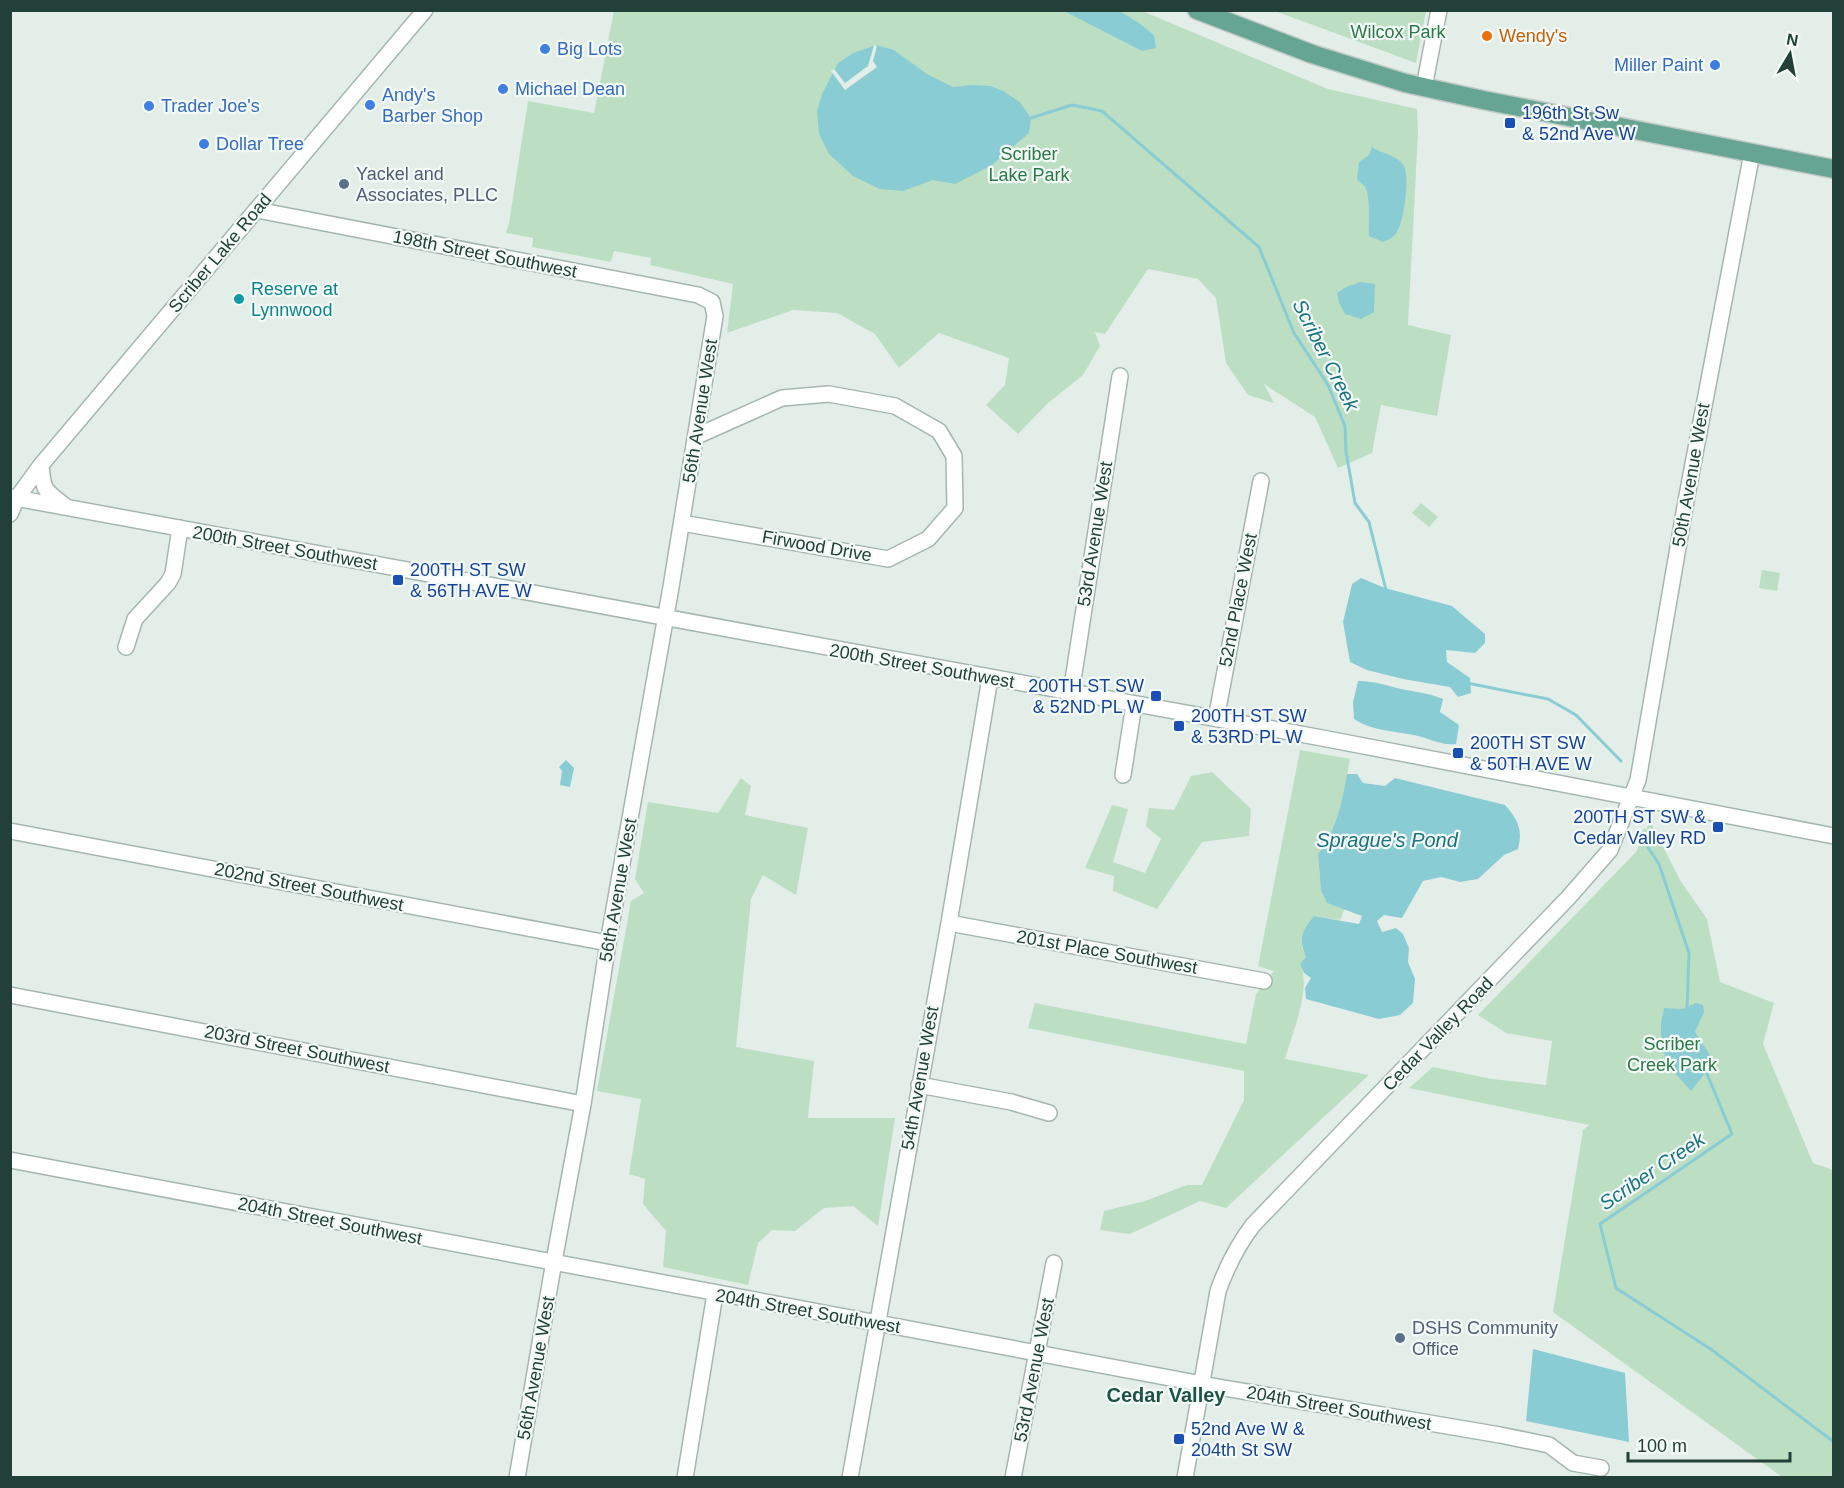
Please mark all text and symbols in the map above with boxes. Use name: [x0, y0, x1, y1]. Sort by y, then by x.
park label: Wilcox Park: [1350, 22, 1447, 42]
north arrow: [1760, 24, 1820, 84]
place label: Wendy's: [1499, 26, 1567, 46]
marker: Wendy's: [1480, 29, 1494, 43]
text: N: [1785, 30, 1800, 49]
place label: Big Lots: [557, 39, 622, 59]
marker: Big Lots: [538, 42, 552, 56]
place label: Miller Paint: [1614, 55, 1703, 75]
marker: Miller Paint: [1708, 58, 1722, 72]
place label: Michael Dean: [515, 79, 625, 99]
marker: Michael Dean: [496, 82, 510, 96]
place label: Andy's Barber Shop: [382, 85, 483, 126]
place label: Trader Joe's: [161, 96, 260, 116]
marker: Andy's Barber Shop: [363, 98, 377, 112]
marker: Trader Joe's: [142, 99, 156, 113]
place label: 196th St Sw & 52nd Ave W: [1522, 103, 1636, 144]
marker: 196th St Sw & 52nd Ave W: [1503, 116, 1517, 130]
place label: Dollar Tree: [216, 134, 304, 154]
marker: Dollar Tree: [197, 137, 211, 151]
park label: Scriber Lake Park: [988, 144, 1071, 185]
place label: Yackel and Associates, PLLC: [356, 164, 498, 205]
marker: Yackel and Associates, PLLC: [337, 177, 351, 191]
street label: Scriber Lake Road: [164, 189, 276, 317]
street label: 198th Street Southwest: [391, 226, 579, 282]
place label: Reserve at Lynnwood: [251, 279, 338, 320]
marker: Reserve at Lynnwood: [232, 292, 246, 306]
water label: Scriber Creek: [1288, 296, 1364, 415]
street label: 56th Avenue West: [679, 338, 721, 484]
street label: 50th Avenue West: [1669, 402, 1713, 548]
street label: 53rd Avenue West: [1074, 460, 1116, 608]
street label: 200th Street Southwest: [191, 522, 379, 574]
street label: Firwood Drive: [761, 527, 873, 565]
street label: 52nd Place West: [1215, 531, 1261, 669]
place label: 200TH ST SW & 56TH AVE W: [410, 560, 532, 601]
marker: 200TH ST SW & 56TH AVE W: [391, 573, 405, 587]
street label: 200th Street Southwest: [828, 640, 1016, 692]
place label: 200TH ST SW & 52ND PL W: [1028, 676, 1144, 717]
marker: 200TH ST SW & 52ND PL W: [1149, 689, 1163, 703]
place label: 200TH ST SW & 53RD PL W: [1191, 706, 1307, 747]
marker: 200TH ST SW & 53RD PL W: [1172, 719, 1186, 733]
place label: 200TH ST SW & 50TH AVE W: [1470, 733, 1592, 774]
marker: 200TH ST SW & 50TH AVE W: [1451, 746, 1465, 760]
place label: 200TH ST SW & Cedar Valley RD: [1573, 807, 1706, 848]
street label: 56th Avenue West: [596, 817, 640, 963]
marker: 200TH ST SW & Cedar Valley RD: [1711, 820, 1725, 834]
water label: Sprague's Pond: [1316, 829, 1459, 851]
street label: 202nd Street Southwest: [213, 859, 405, 915]
street label: 201st Place Southwest: [1015, 926, 1199, 978]
street label: Cedar Valley Road: [1379, 973, 1497, 1095]
street label: 54th Avenue West: [898, 1005, 942, 1151]
street label: 203rd Street Southwest: [203, 1021, 391, 1077]
park label: Scriber Creek Park: [1627, 1034, 1718, 1075]
water label: Scriber Creek: [1595, 1127, 1710, 1214]
street label: 204th Street Southwest: [236, 1193, 424, 1249]
street label: 204th Street Southwest: [714, 1285, 902, 1337]
street label: 56th Avenue West: [514, 1295, 558, 1441]
street label: 53rd Avenue West: [1010, 1296, 1058, 1444]
place label: DSHS Community Office: [1412, 1318, 1558, 1359]
marker: DSHS Community Office: [1393, 1331, 1407, 1345]
street label: 204th Street Southwest: [1245, 1382, 1433, 1434]
district label: Cedar Valley: [1107, 1384, 1226, 1406]
place label: 52nd Ave W & 204th St SW: [1191, 1419, 1305, 1460]
scale bar: [1628, 1425, 1790, 1463]
marker: 52nd Ave W & 204th St SW: [1172, 1432, 1186, 1446]
text: 100 m: [1637, 1436, 1687, 1456]

